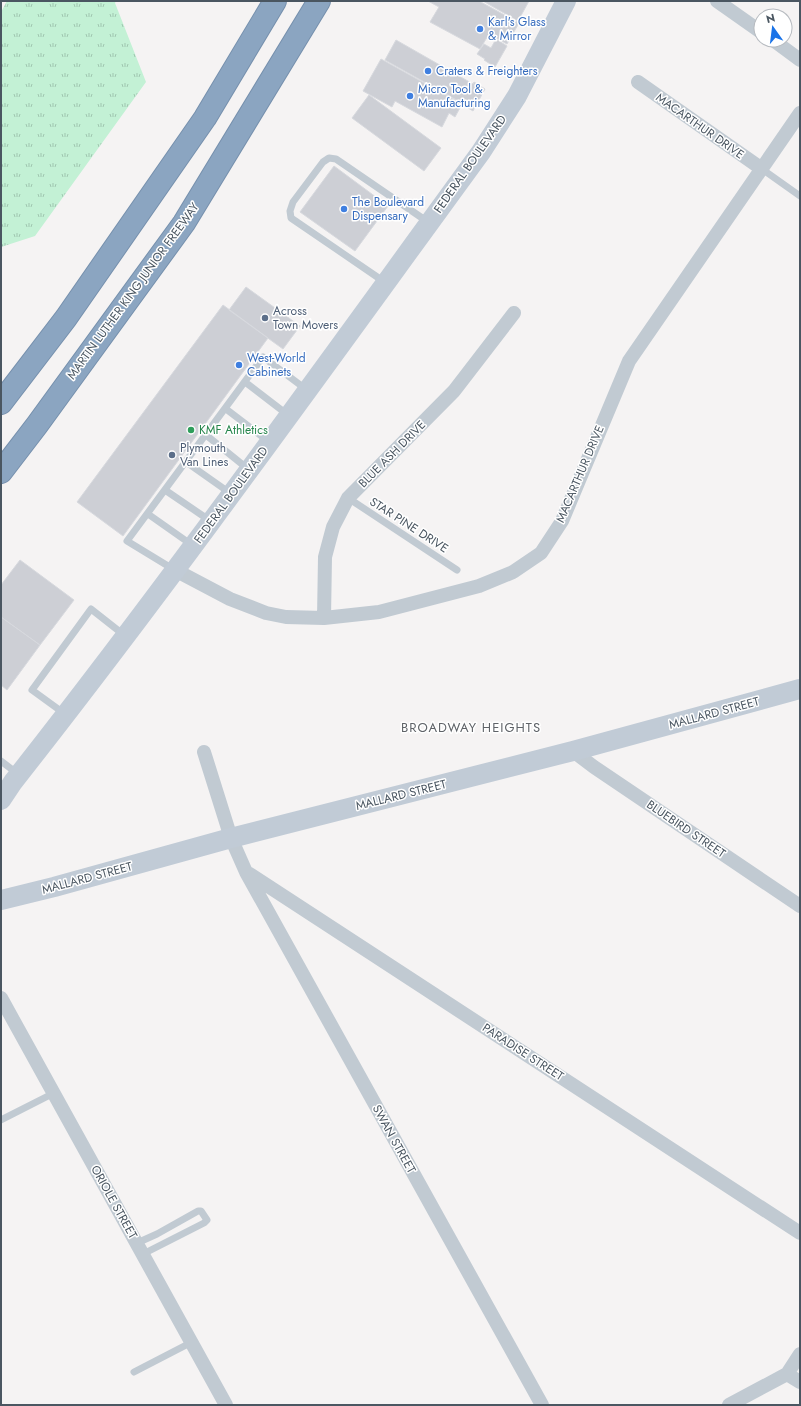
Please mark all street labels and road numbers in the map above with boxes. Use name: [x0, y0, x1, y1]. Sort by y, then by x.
street label: MACARTHUR DRIVE: [652, 89, 748, 163]
street label: FEDERAL BOULEVARD: [429, 111, 511, 217]
street label: MARTIN LUTHER KING JUNIOR FREEWAY: [63, 199, 203, 383]
street label: BLUE ASH DRIVE: [354, 416, 430, 492]
street label: MACARTHUR DRIVE: [551, 422, 609, 526]
street label: FEDERAL BOULEVARD: [190, 443, 272, 547]
street label: STAR PINE DRIVE: [366, 493, 452, 557]
street label: MALLARD STREET: [667, 692, 762, 734]
street label: MALLARD STREET: [354, 775, 449, 815]
street label: BLUEBIRD STREET: [643, 796, 730, 862]
street label: MALLARD STREET: [40, 857, 135, 899]
street label: PARADISE STREET: [479, 1019, 568, 1085]
street label: SWAN STREET: [368, 1102, 420, 1177]
street label: ORIOLE STREET: [86, 1162, 142, 1243]

